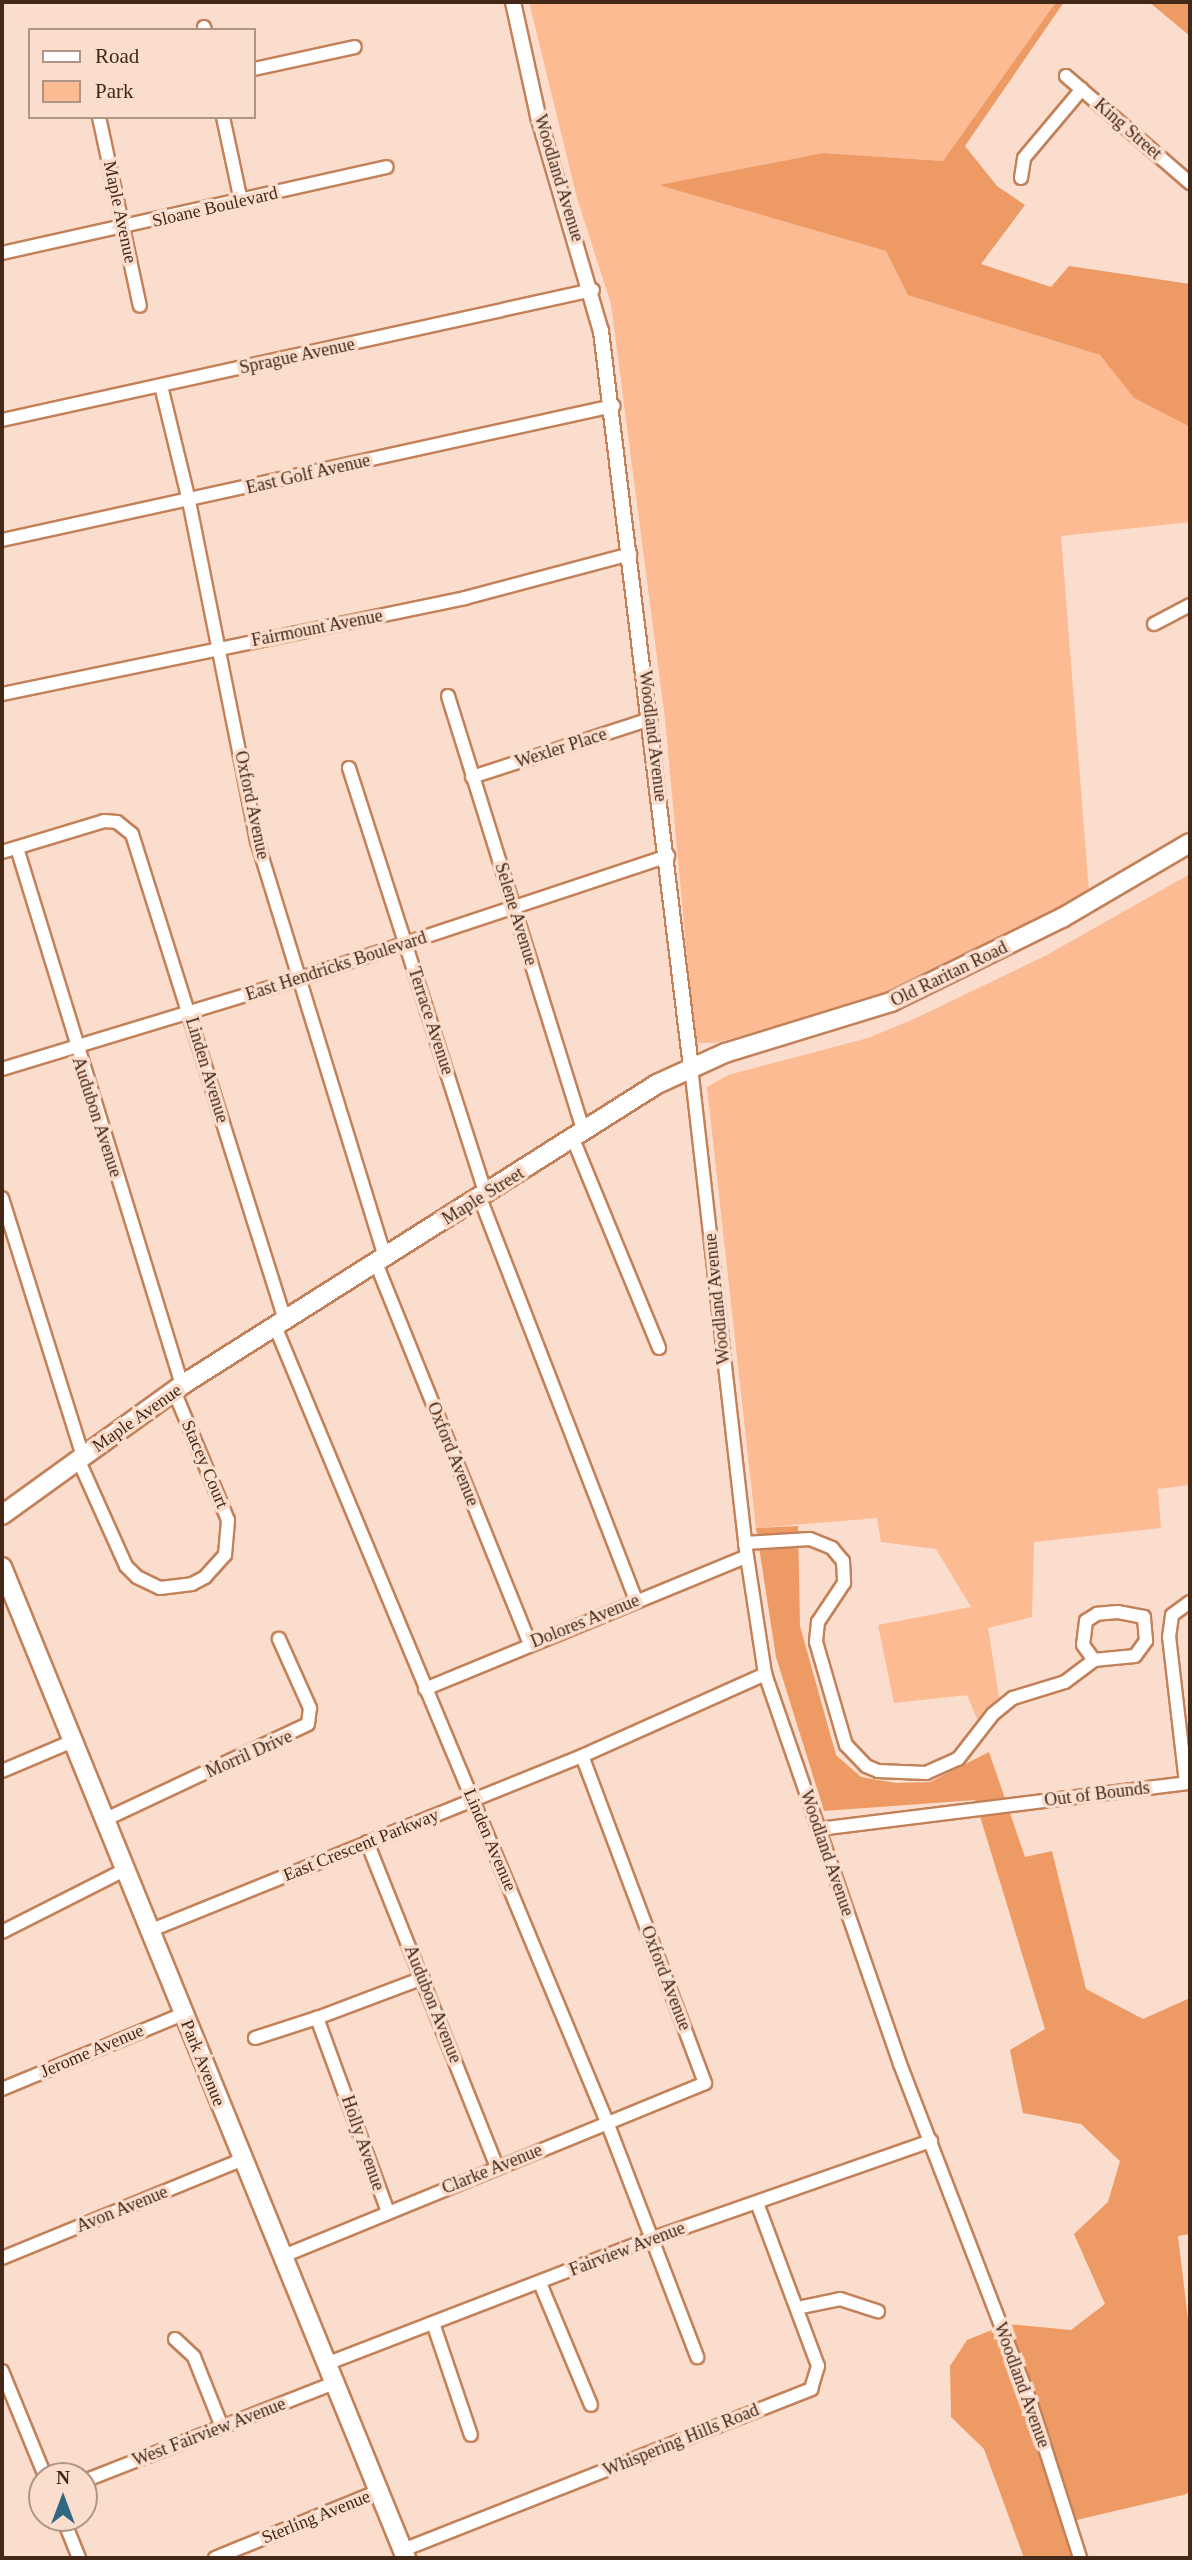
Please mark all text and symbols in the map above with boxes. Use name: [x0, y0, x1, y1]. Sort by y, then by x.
legend: [28, 28, 256, 119]
text: Road: [95, 44, 139, 68]
text: Park: [95, 79, 134, 103]
street label: King Street: [1090, 94, 1166, 164]
street label: Woodland Avenue: [529, 111, 589, 245]
street label: Maple Avenue: [99, 158, 141, 266]
street label: Sloane Boulevard: [150, 182, 280, 232]
street label: Sprague Avenue: [237, 333, 357, 379]
street label: East Golf Avenue: [243, 449, 373, 499]
street label: Fairmount Avenue: [249, 605, 385, 651]
street label: Woodland Avenue: [634, 669, 672, 803]
street label: Wexler Place: [512, 723, 610, 773]
street label: Oxford Avenue: [230, 748, 274, 862]
street label: Selene Avenue: [490, 860, 542, 968]
street label: East Hendricks Boulevard: [243, 927, 429, 1005]
street label: Old Raritan Road: [887, 936, 1011, 1012]
street label: Terrace Avenue: [403, 964, 459, 1078]
street label: Linden Avenue: [181, 1014, 233, 1126]
street label: Audubon Avenue: [67, 1054, 127, 1180]
street label: Maple Street: [438, 1162, 528, 1230]
street label: Woodland Avenue: [699, 1232, 735, 1366]
street label: Maple Avenue: [88, 1379, 186, 1457]
street label: Oxford Avenue: [422, 1398, 484, 1510]
street label: Stacey Court: [177, 1417, 233, 1511]
street label: Dolores Avenue: [527, 1589, 643, 1653]
street label: Morril Drive: [202, 1725, 296, 1783]
street label: Out of Bounds: [1043, 1777, 1151, 1811]
street label: Linden Avenue: [459, 1785, 521, 1895]
street label: Woodland Avenue: [795, 1787, 859, 1919]
street label: East Crescent Parkway: [280, 1804, 442, 1886]
street label: Oxford Avenue: [636, 1922, 696, 2034]
street label: Audubon Avenue: [399, 1941, 467, 2067]
street label: Park Avenue: [176, 2016, 230, 2110]
street label: Jerome Avenue: [37, 2019, 147, 2083]
street label: Holly Avenue: [336, 2092, 390, 2194]
street label: Clarke Avenue: [438, 2139, 546, 2199]
street label: Avon Avenue: [73, 2181, 171, 2237]
street label: Fairview Avenue: [566, 2217, 688, 2281]
street label: Woodland Avenue: [989, 2319, 1055, 2451]
street label: West Fairview Avenue: [129, 2393, 289, 2471]
street label: Whispering Hills Road: [600, 2399, 762, 2481]
north arrow: [28, 2462, 98, 2532]
text: N: [56, 2467, 70, 2488]
street label: Sterling Avenue: [258, 2485, 374, 2549]

